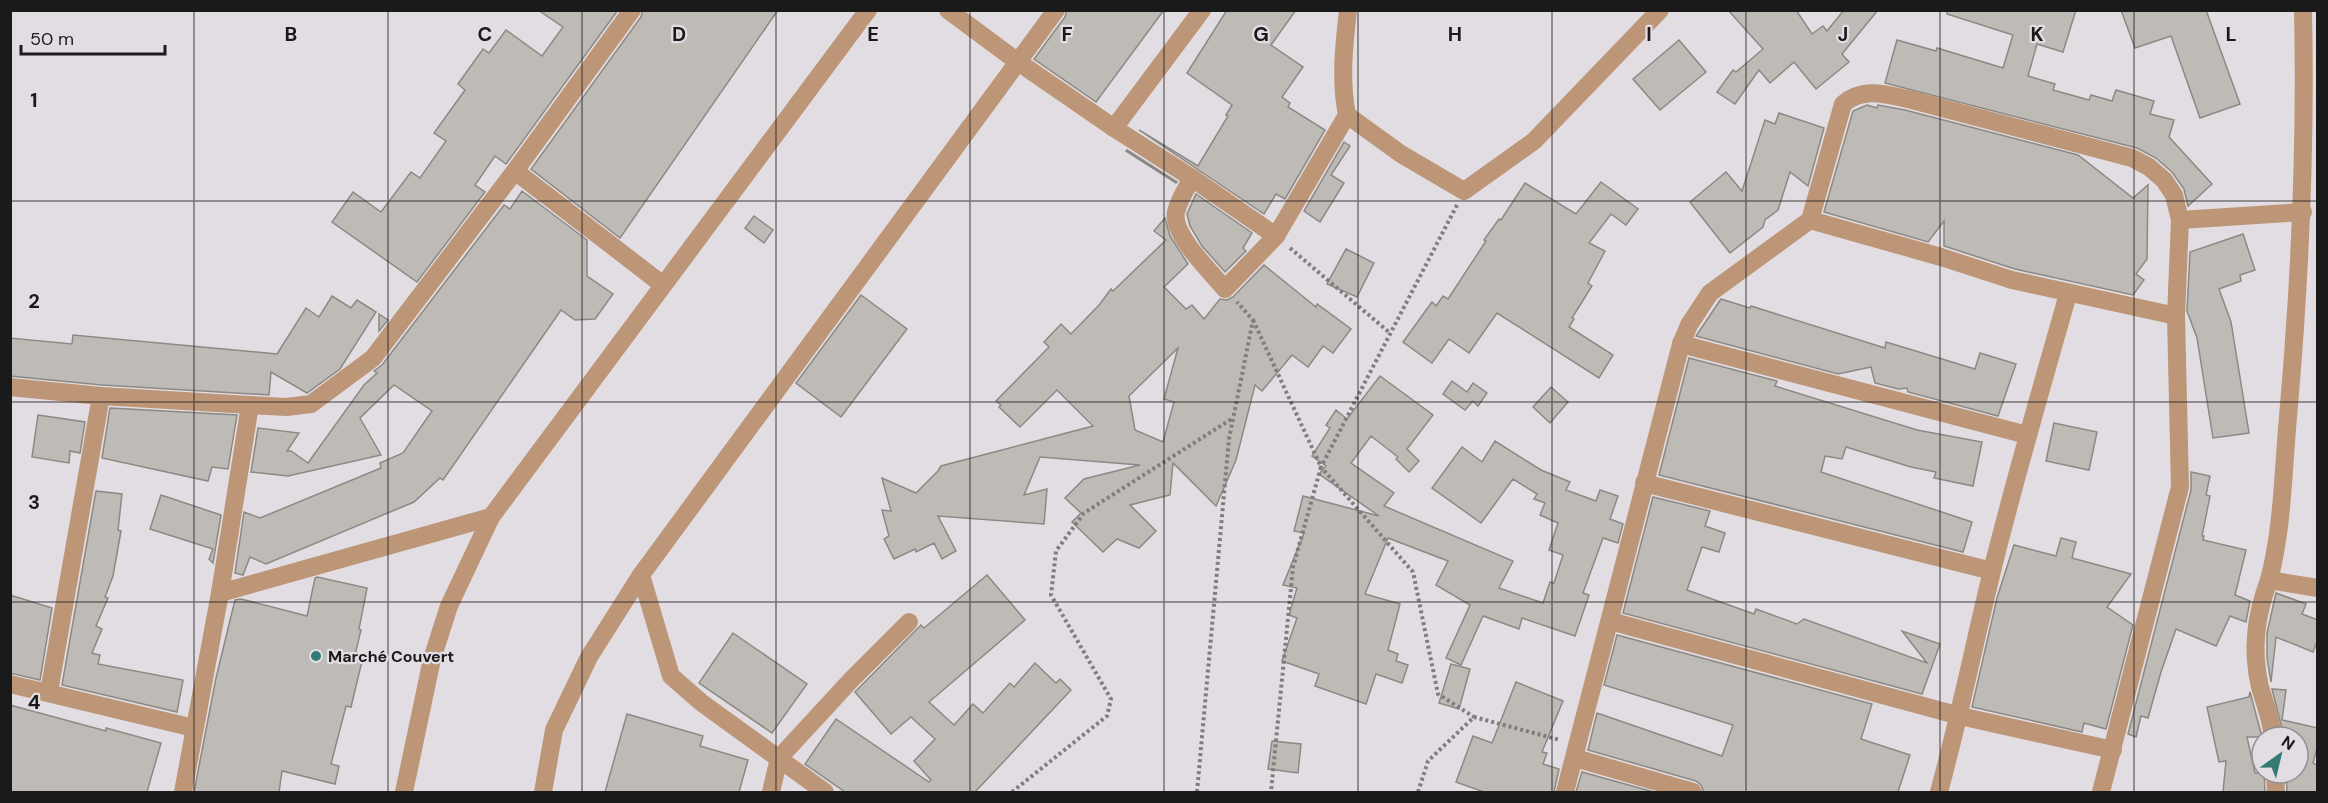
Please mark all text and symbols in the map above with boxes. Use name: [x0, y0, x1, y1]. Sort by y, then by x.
scale bar: [21, 18, 165, 56]
text: B: [285, 21, 297, 47]
text: C: [478, 21, 492, 47]
text: D: [672, 21, 686, 47]
text: E: [867, 21, 879, 47]
text: F: [1061, 21, 1073, 47]
text: G: [1253, 21, 1269, 47]
text: H: [1448, 21, 1462, 47]
text: I: [1646, 21, 1652, 47]
text: J: [1838, 21, 1848, 47]
text: K: [2030, 21, 2044, 47]
text: L: [2225, 21, 2237, 47]
text: 50 m: [30, 27, 74, 51]
text: 1: [30, 87, 38, 113]
text: 2: [28, 288, 40, 314]
text: 3: [28, 489, 40, 515]
place label: Marché Couvert: [328, 646, 454, 667]
marker: Marché Couvert: [309, 649, 323, 663]
text: 4: [28, 689, 41, 715]
north arrow: [2250, 725, 2310, 785]
text: N: [2277, 731, 2299, 755]

